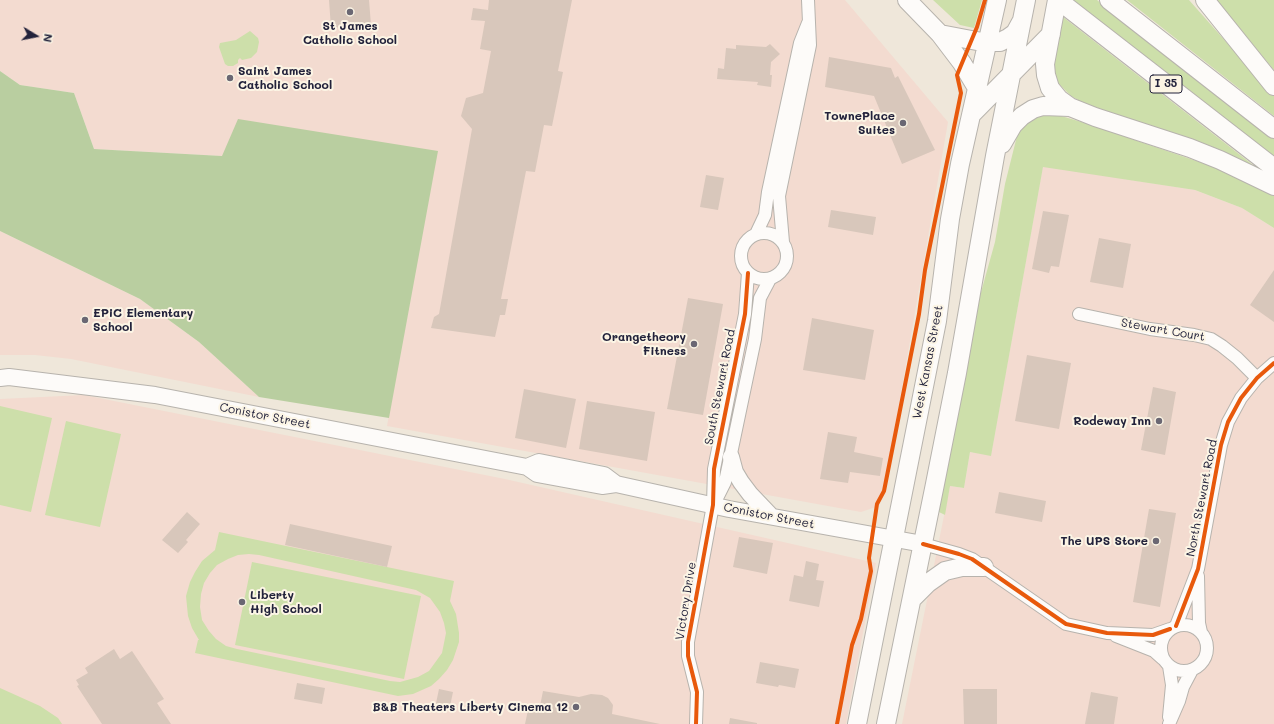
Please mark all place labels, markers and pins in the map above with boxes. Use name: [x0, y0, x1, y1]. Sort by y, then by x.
marker: St James Catholic School: [345, 7, 355, 17]
place label: St James Catholic School: [303, 19, 397, 47]
place label: Saint James Catholic School: [238, 64, 332, 92]
marker: Saint James Catholic School: [225, 73, 235, 83]
place label: TownePlace Suites: [824, 109, 895, 137]
marker: TownePlace Suites: [898, 118, 908, 128]
place label: EPiC Elementary School: [93, 306, 193, 334]
marker: EPiC Elementary School: [80, 315, 90, 325]
place label: Orangetheory Fitness: [602, 330, 686, 358]
marker: Orangetheory Fitness: [689, 339, 699, 349]
place label: Rodeway Inn: [1073, 414, 1151, 428]
marker: Rodeway Inn: [1154, 416, 1164, 426]
place label: The UPS Store: [1060, 534, 1148, 548]
marker: The UPS Store: [1151, 536, 1161, 546]
place label: Liberty High School: [250, 588, 322, 616]
marker: Liberty High School: [237, 597, 247, 607]
place label: B&B Theaters Liberty Cinema 12: [372, 700, 568, 714]
marker: B&B Theaters Liberty Cinema 12: [571, 702, 581, 712]

